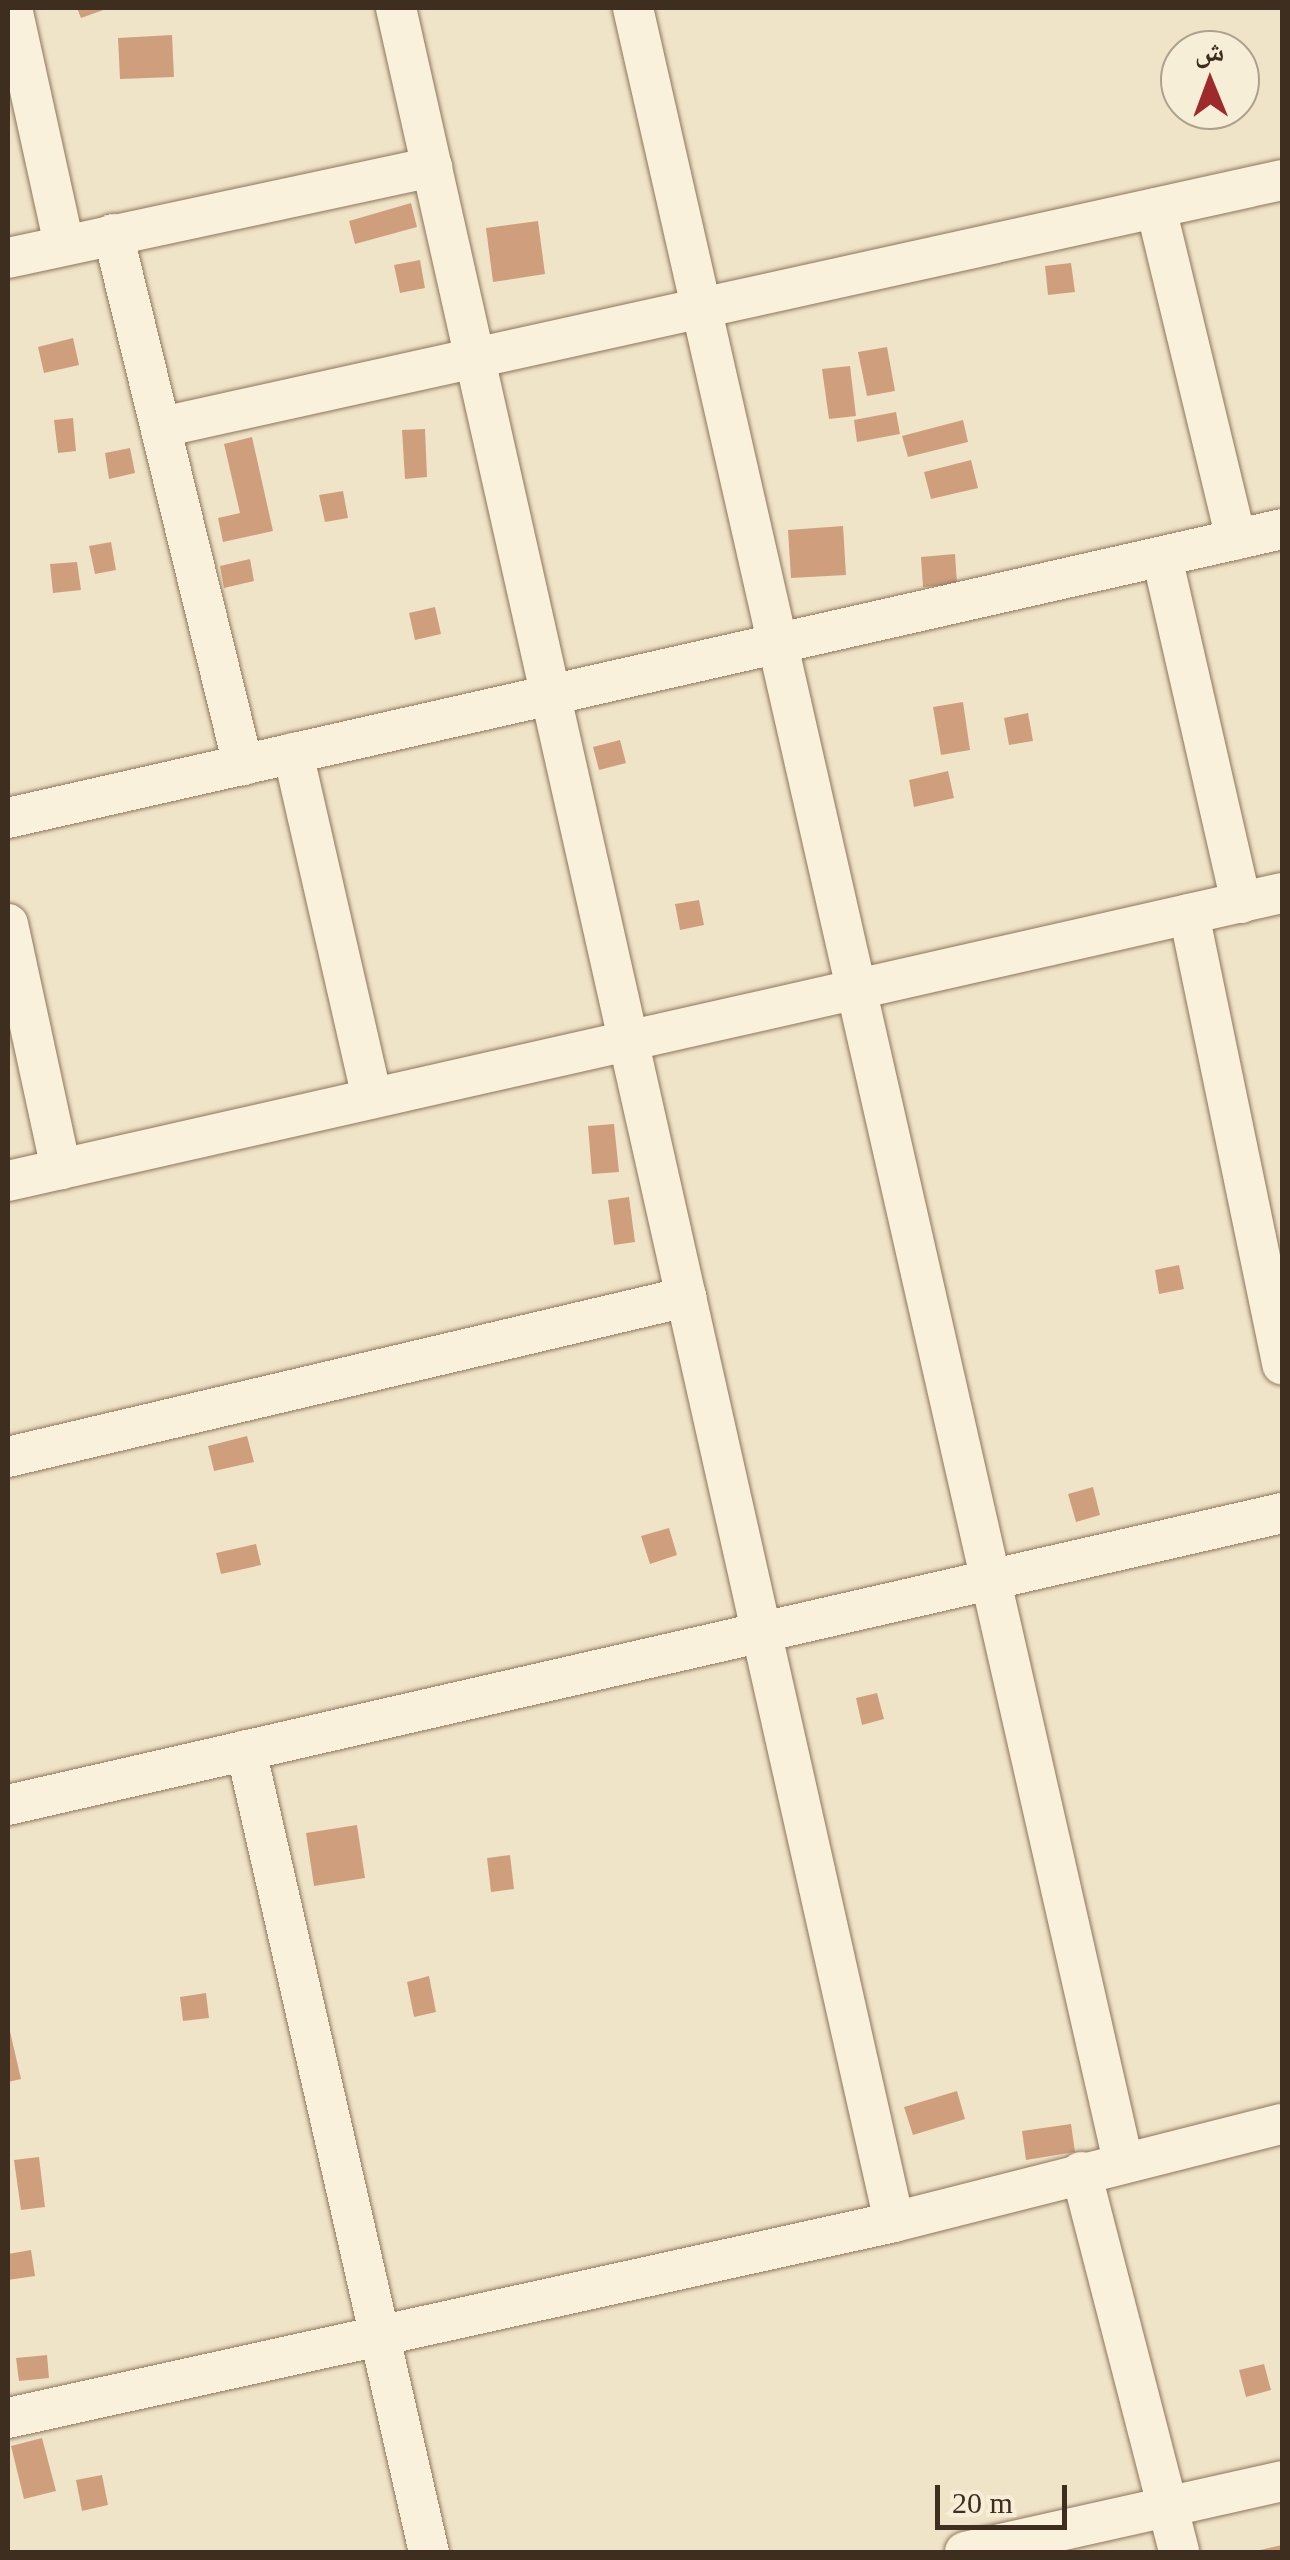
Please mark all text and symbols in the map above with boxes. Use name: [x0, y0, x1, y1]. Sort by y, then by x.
north arrow: [1160, 30, 1260, 130]
text: ش: [1194, 36, 1225, 67]
scale bar: [940, 2465, 1072, 2527]
text: 20 m: [952, 2486, 1013, 2519]

